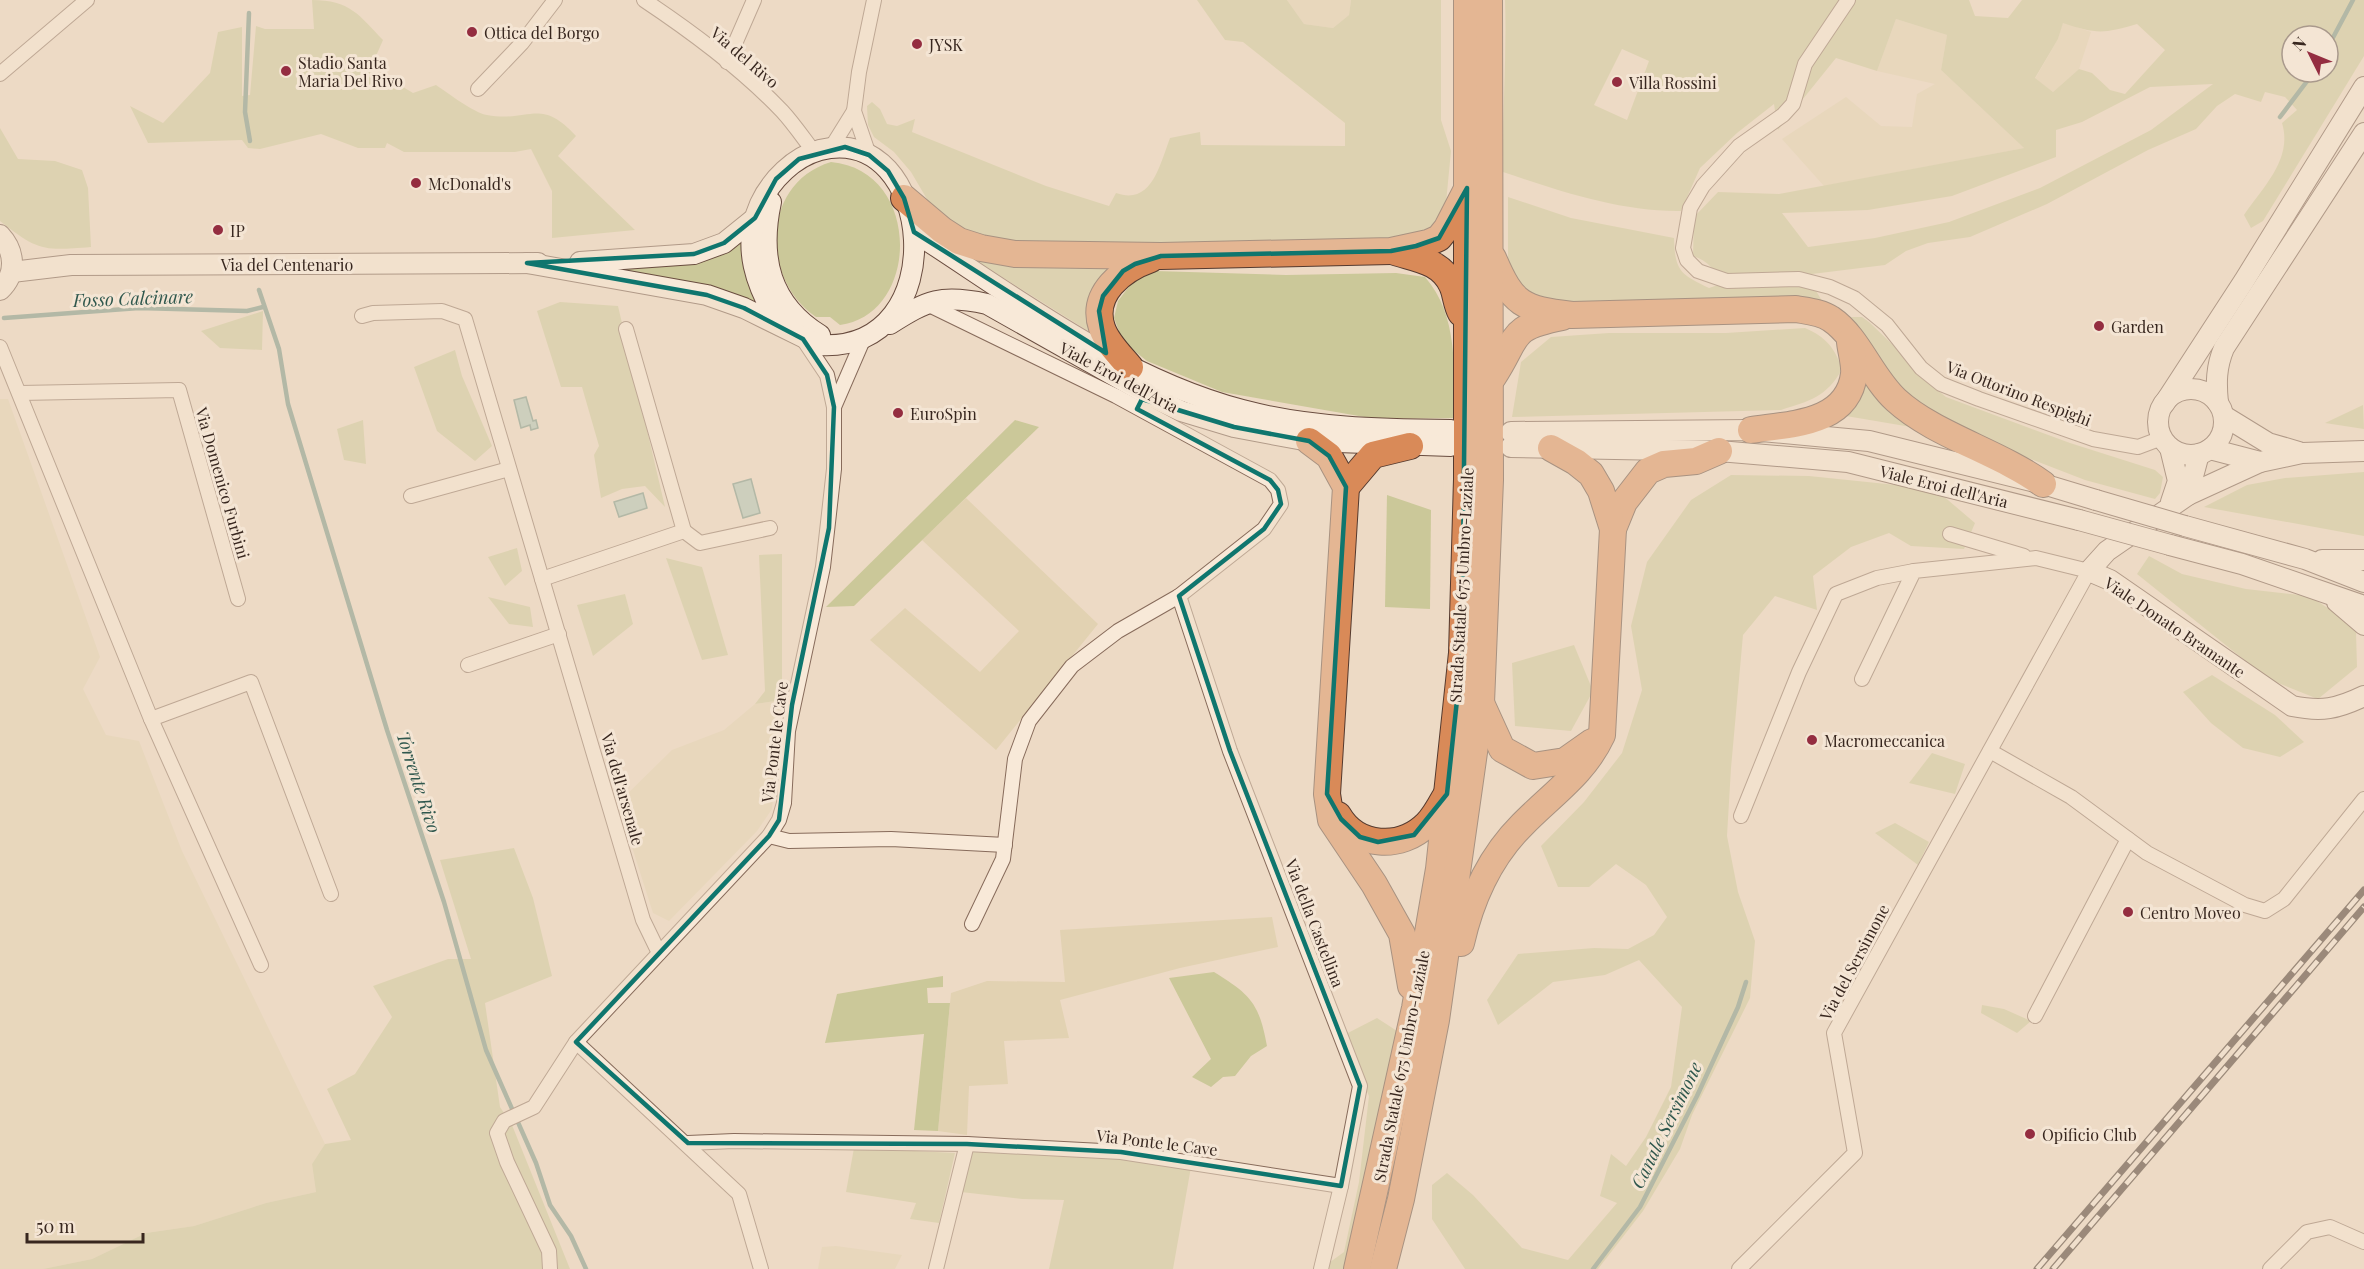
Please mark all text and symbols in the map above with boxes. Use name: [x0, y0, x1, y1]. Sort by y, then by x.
street label: Via del Rivo: [706, 21, 784, 92]
place label: Ottica del Borgo: [484, 22, 600, 43]
north arrow: [2280, 24, 2340, 84]
marker: Ottica del Borgo: [465, 25, 479, 39]
text: N: [2287, 32, 2311, 55]
place label: JYSK: [928, 34, 963, 55]
marker: JYSK: [910, 37, 924, 51]
place label: Stadio Santa Maria Del Rivo: [298, 52, 403, 91]
marker: Stadio Santa Maria Del Rivo: [279, 64, 293, 78]
place label: Villa Rossini: [1628, 72, 1717, 93]
marker: Villa Rossini: [1610, 75, 1624, 89]
place label: McDonald's: [428, 173, 511, 194]
marker: McDonald's: [409, 176, 423, 190]
place label: IP: [230, 220, 245, 241]
marker: IP: [211, 223, 225, 237]
street label: Via del Centenario: [220, 254, 354, 275]
water label: Fosso Calcinare: [72, 284, 194, 312]
place label: Garden: [2111, 316, 2164, 337]
marker: Garden: [2092, 319, 2106, 333]
street label: Viale Eroi dell'Aria: [1055, 336, 1182, 417]
street label: Via Ottorino Respighi: [1943, 355, 2095, 430]
place label: EuroSpin: [910, 403, 977, 424]
street label: Via Domenico Furbini: [191, 404, 255, 561]
marker: EuroSpin: [891, 406, 905, 420]
street label: Viale Eroi dell'Aria: [1877, 460, 2010, 512]
street label: Strada Statale 675 Umbro-Laziale: [1444, 467, 1478, 703]
street label: Viale Donato Bramante: [2100, 571, 2249, 682]
street label: Via Ponte le Cave: [756, 680, 792, 805]
water label: Torrente Rivo: [391, 728, 447, 836]
street label: Via dell'arsenale: [597, 729, 649, 848]
place label: Macromeccanica: [1824, 730, 1945, 751]
marker: Macromeccanica: [1805, 733, 1819, 747]
street label: Via della Castellina: [1281, 855, 1349, 990]
street label: Via del Sersimone: [1814, 900, 1893, 1024]
place label: Centro Moveo: [2140, 902, 2241, 923]
marker: Centro Moveo: [2121, 905, 2135, 919]
street label: Strada Statale 675 Umbro-Laziale: [1368, 948, 1434, 1184]
water label: Canale Sersimone: [1625, 1058, 1707, 1192]
street label: Via Ponte le Cave: [1094, 1124, 1219, 1160]
place label: Opificio Club: [2042, 1124, 2137, 1145]
marker: Opificio Club: [2023, 1127, 2037, 1141]
scale bar: [27, 1206, 142, 1244]
text: 50 m: [36, 1214, 75, 1238]

